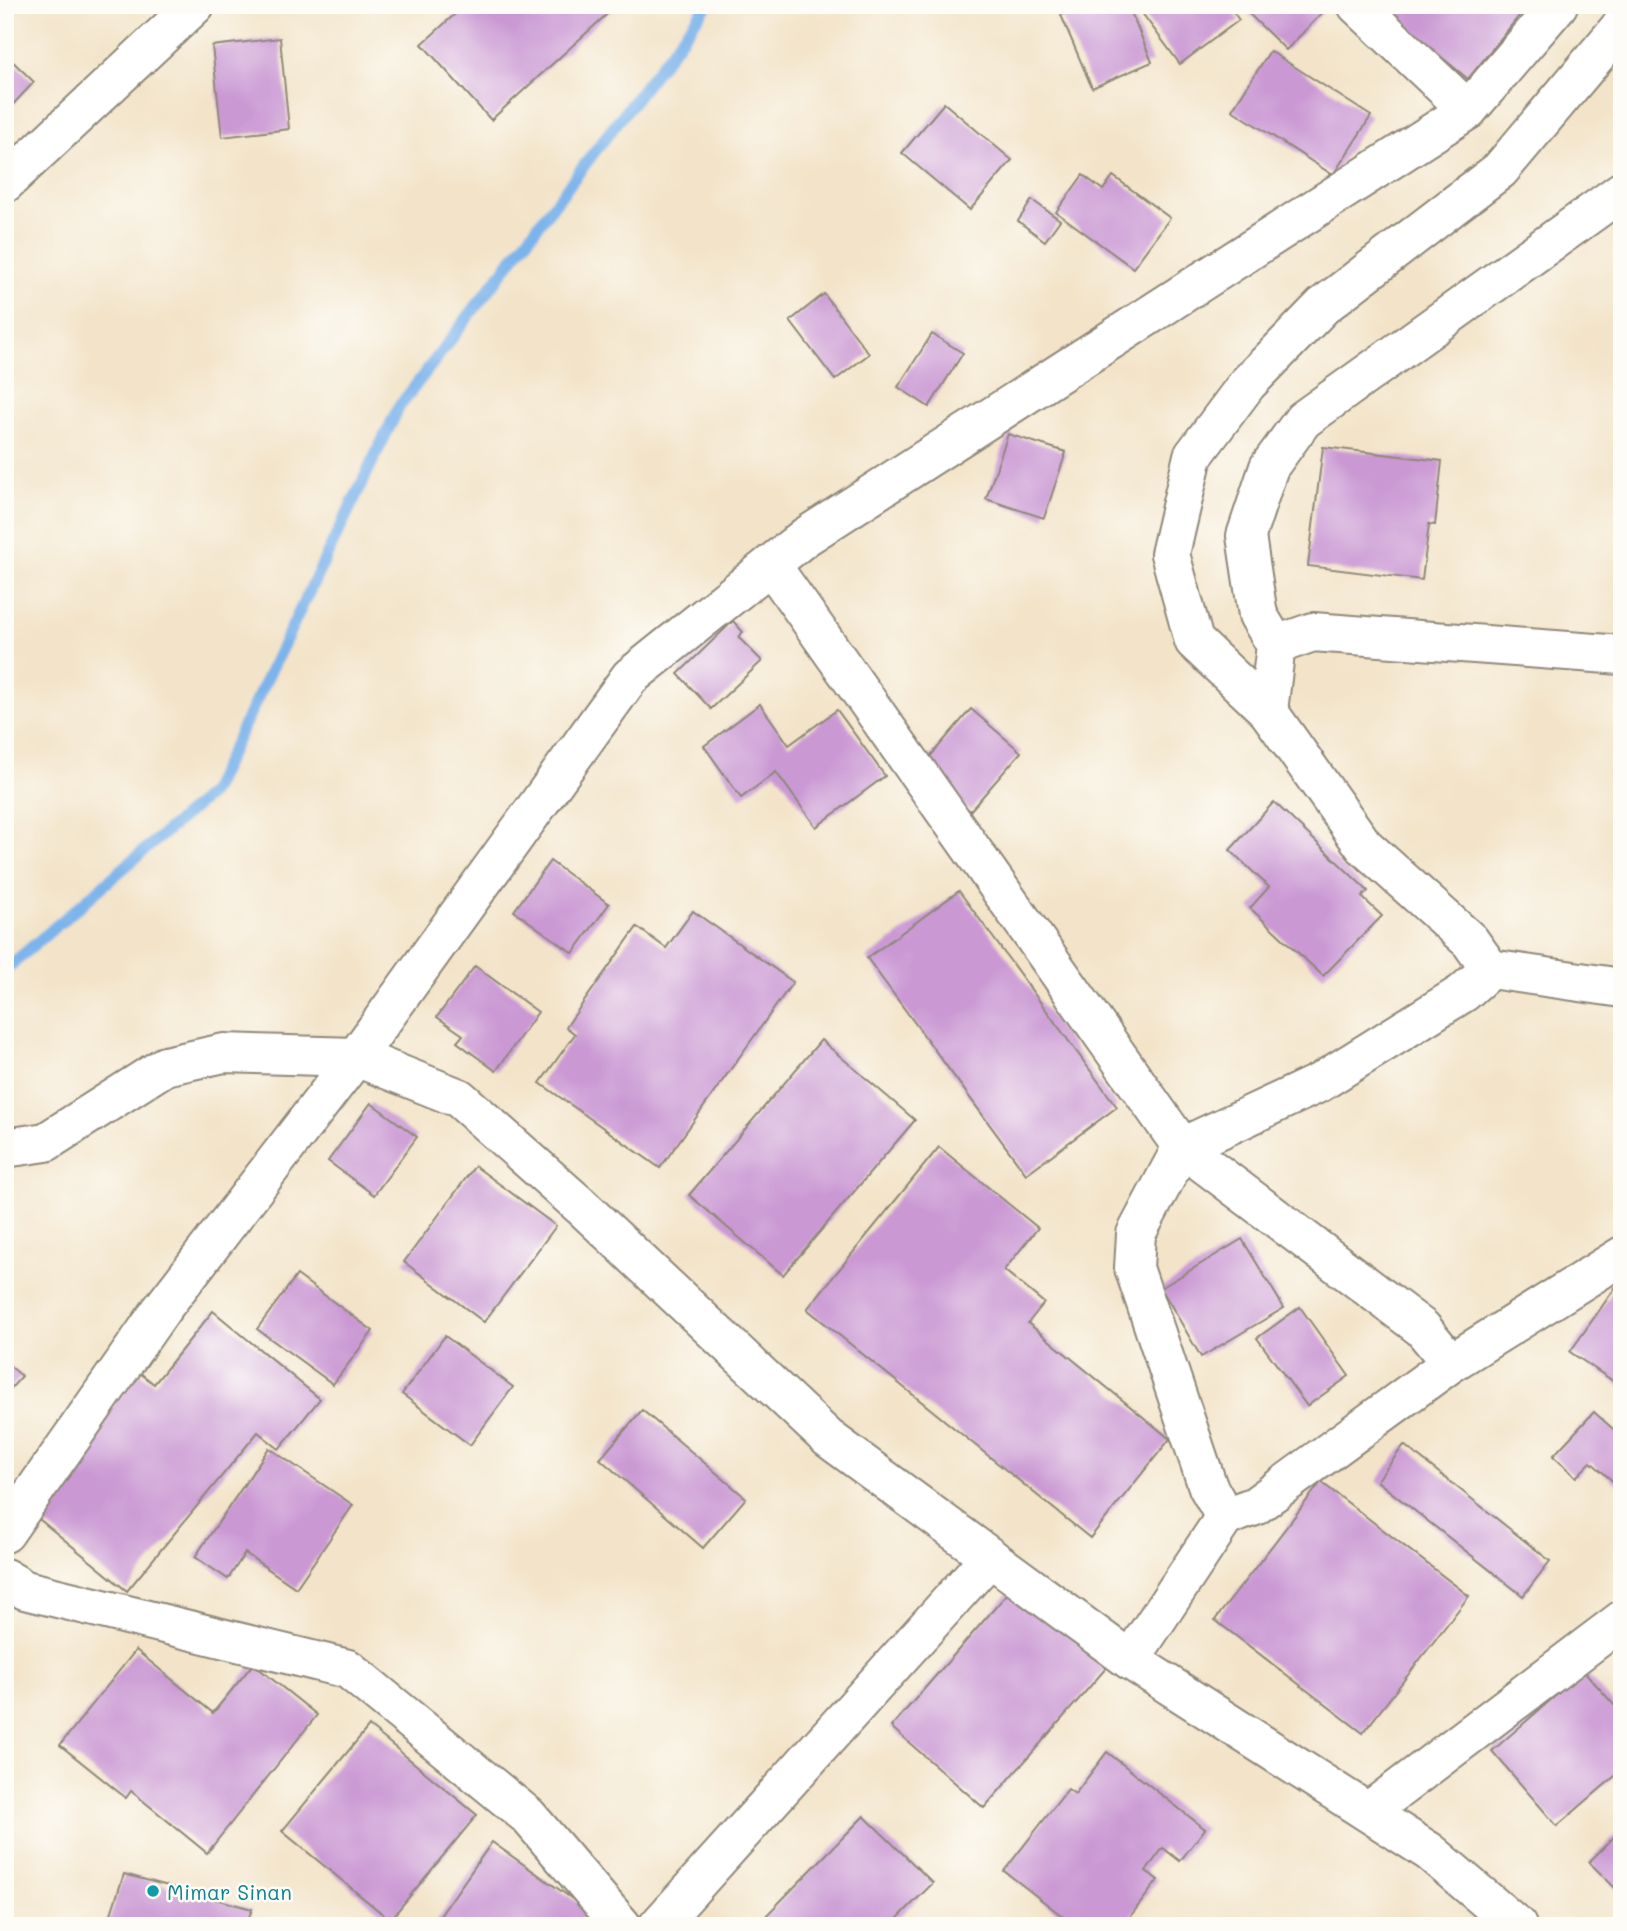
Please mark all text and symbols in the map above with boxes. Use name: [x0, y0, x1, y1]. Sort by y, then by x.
place label: Mimar Sinan: [167, 1878, 292, 1905]
marker: Mimar Sinan: [145, 1883, 161, 1899]

